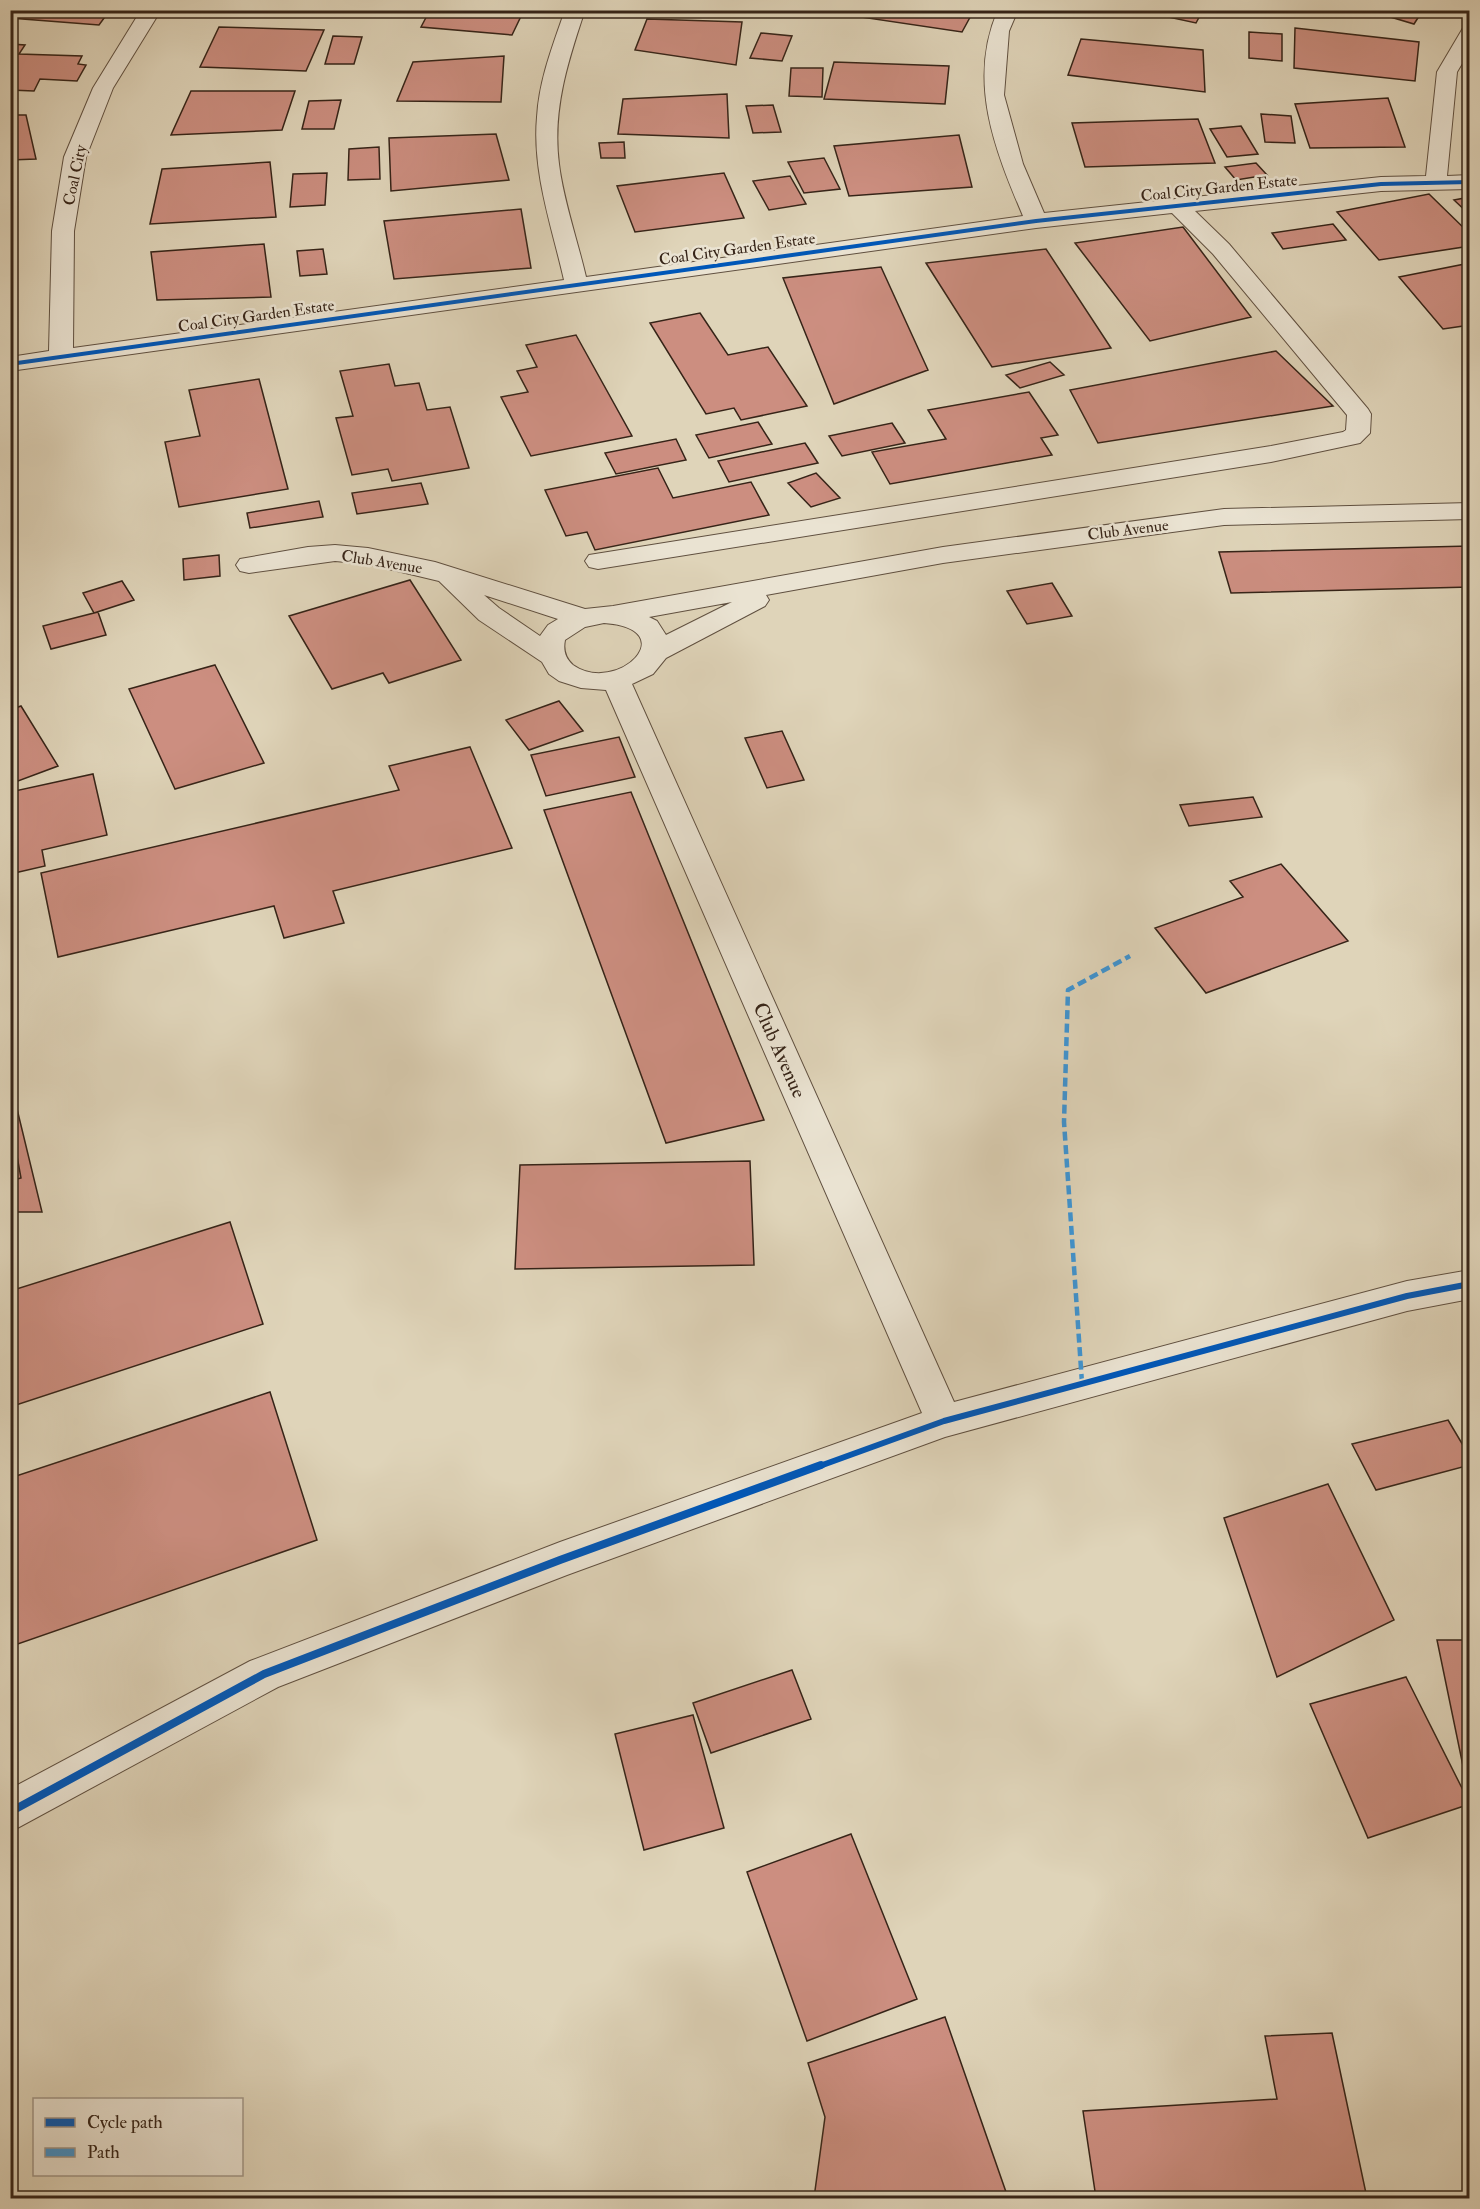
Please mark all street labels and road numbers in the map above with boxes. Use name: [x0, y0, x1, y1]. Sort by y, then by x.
street label: Coal City: [59, 142, 91, 207]
street label: Coal City Garden Estate: [1140, 170, 1299, 206]
street label: Coal City Garden Estate: [658, 228, 817, 270]
street label: Coal City Garden Estate: [177, 295, 336, 337]
street label: Club Avenue: [1086, 515, 1170, 545]
street label: Club Avenue: [340, 546, 424, 578]
street label: Club Avenue: [747, 999, 812, 1102]

